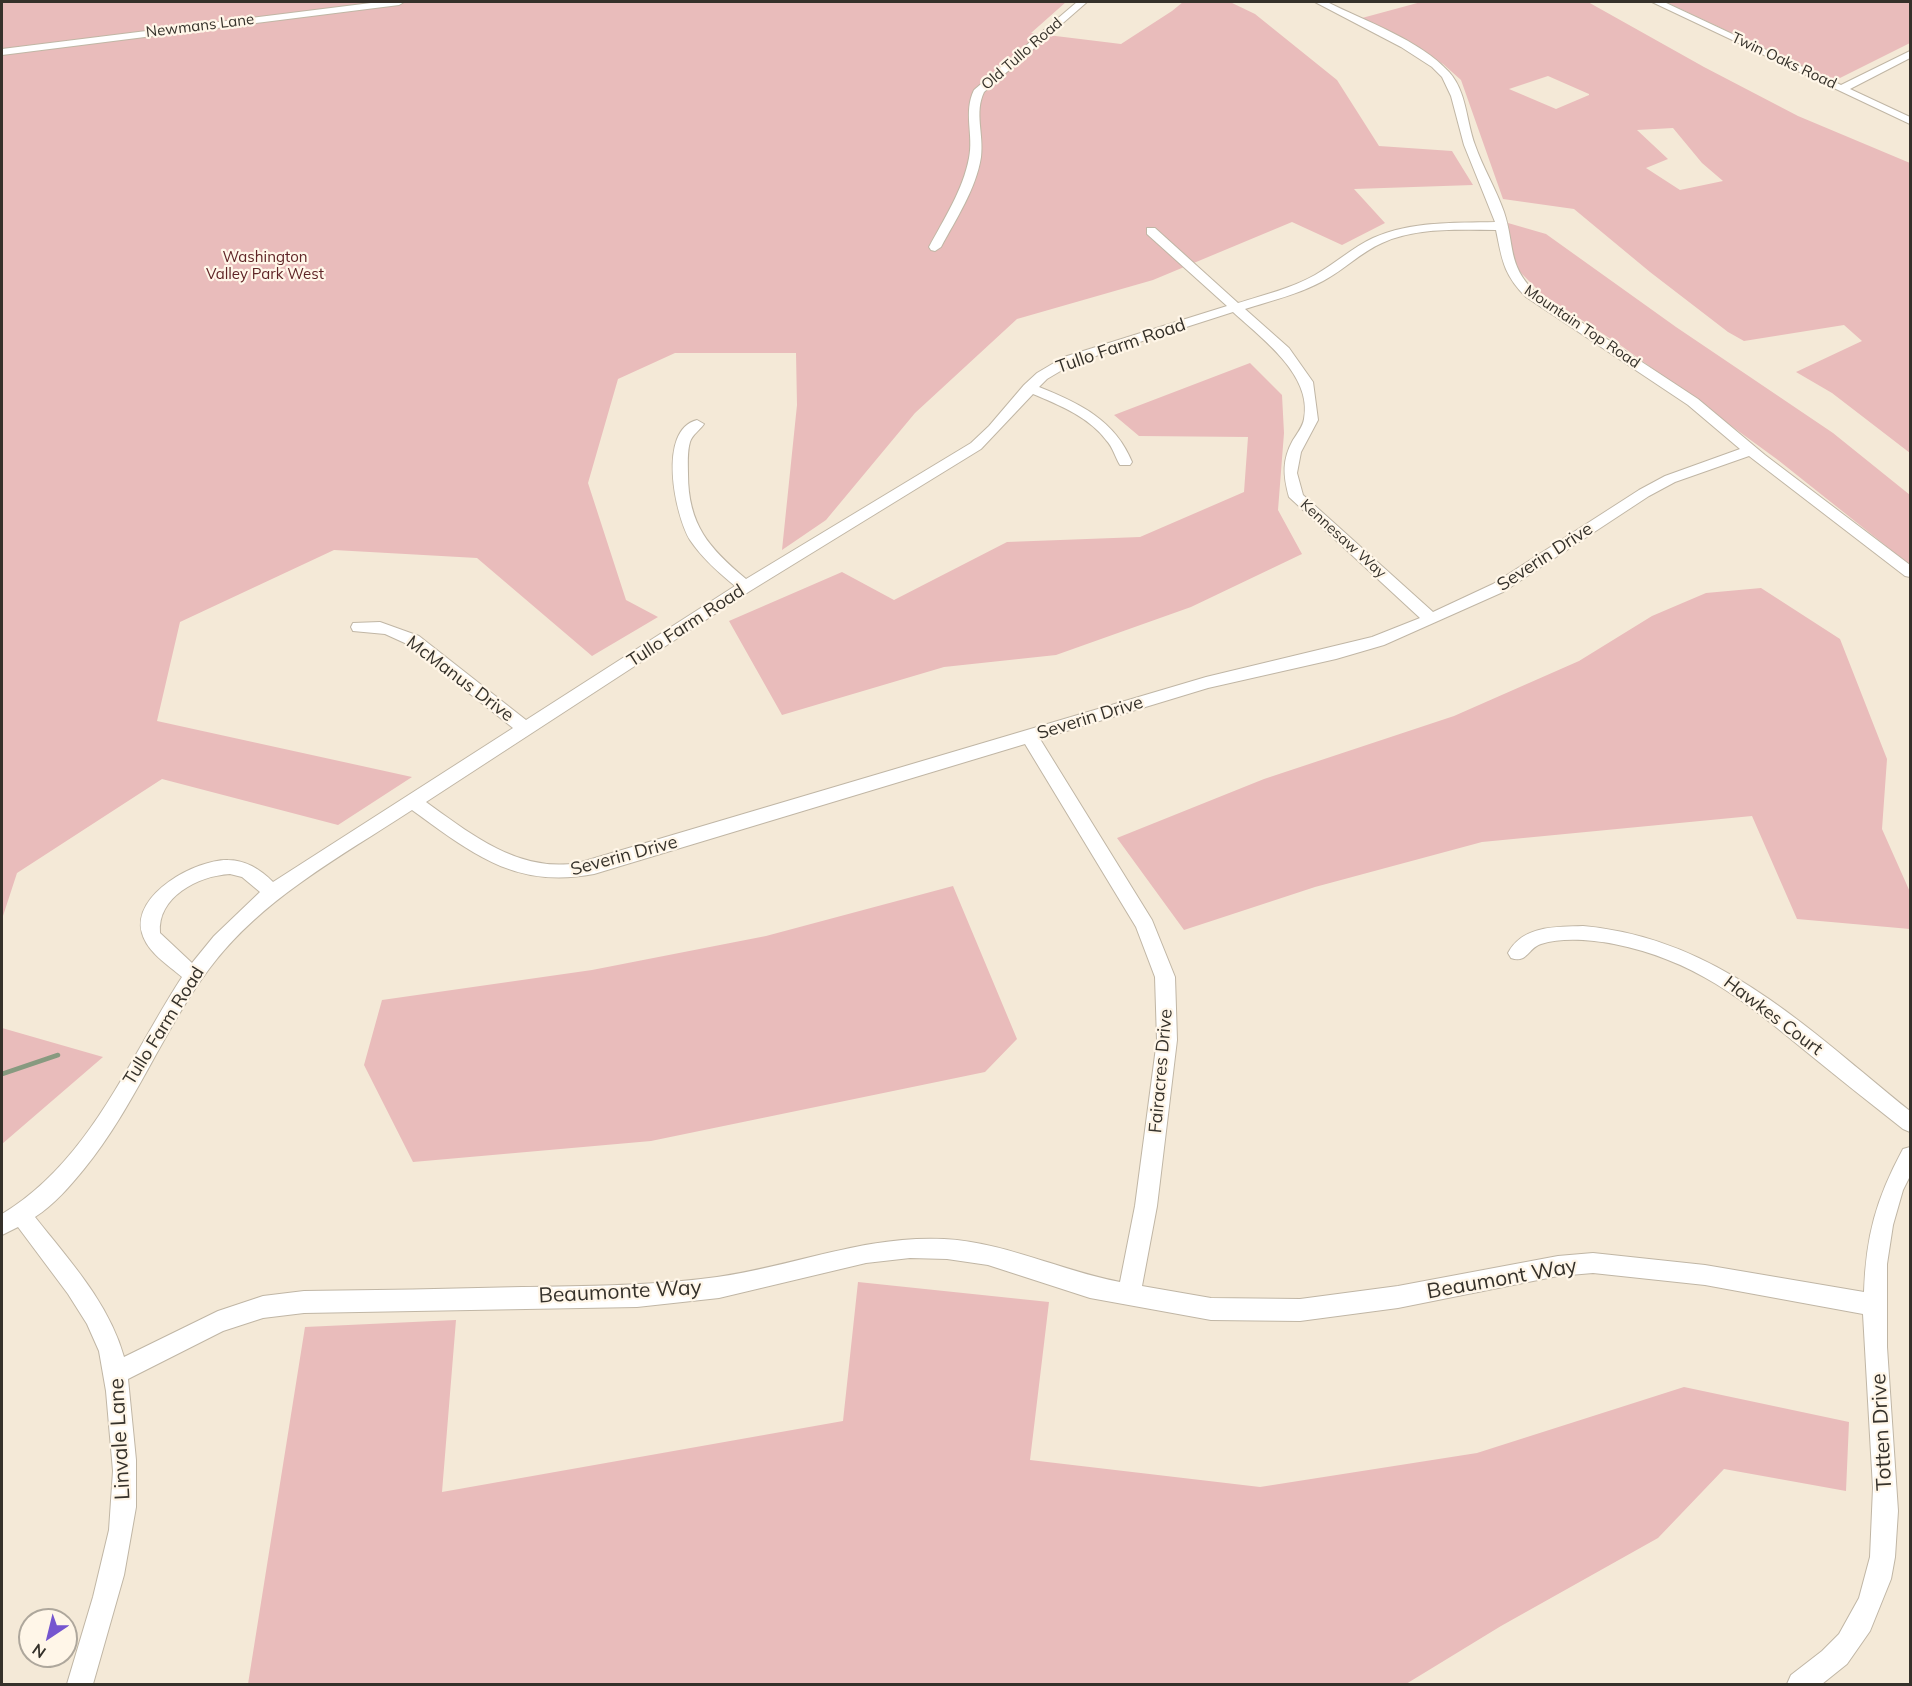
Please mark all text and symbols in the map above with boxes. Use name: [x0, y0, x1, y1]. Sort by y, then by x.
street label: Newmans Lane: [145, 10, 255, 42]
street label: Old Tullo Road: [978, 14, 1066, 94]
street label: Twin Oaks Road: [1729, 29, 1839, 93]
park label: Washington Valley Park West: [206, 248, 324, 283]
street label: Mountain Top Road: [1521, 282, 1643, 372]
street label: Tullo Farm Road: [1054, 314, 1188, 378]
street label: Kennesaw Way: [1296, 496, 1390, 582]
street label: Severin Drive: [1493, 518, 1597, 596]
street label: Tullo Farm Road: [623, 580, 749, 672]
street label: McManus Drive: [402, 632, 518, 726]
street label: Severin Drive: [1034, 692, 1146, 744]
street label: Severin Drive: [568, 831, 680, 881]
street label: Tullo Farm Road: [119, 963, 209, 1089]
street label: Hawkes Court: [1719, 972, 1827, 1060]
street label: Fairacres Drive: [1145, 1008, 1177, 1134]
street label: Beaumont Way: [1425, 1253, 1579, 1305]
street label: Beaumonte Way: [538, 1275, 702, 1309]
street label: Totten Drive: [1866, 1373, 1898, 1491]
street label: Linvale Lane: [104, 1377, 136, 1501]
north arrow: [18, 1608, 78, 1668]
text: N: [28, 1639, 50, 1663]

